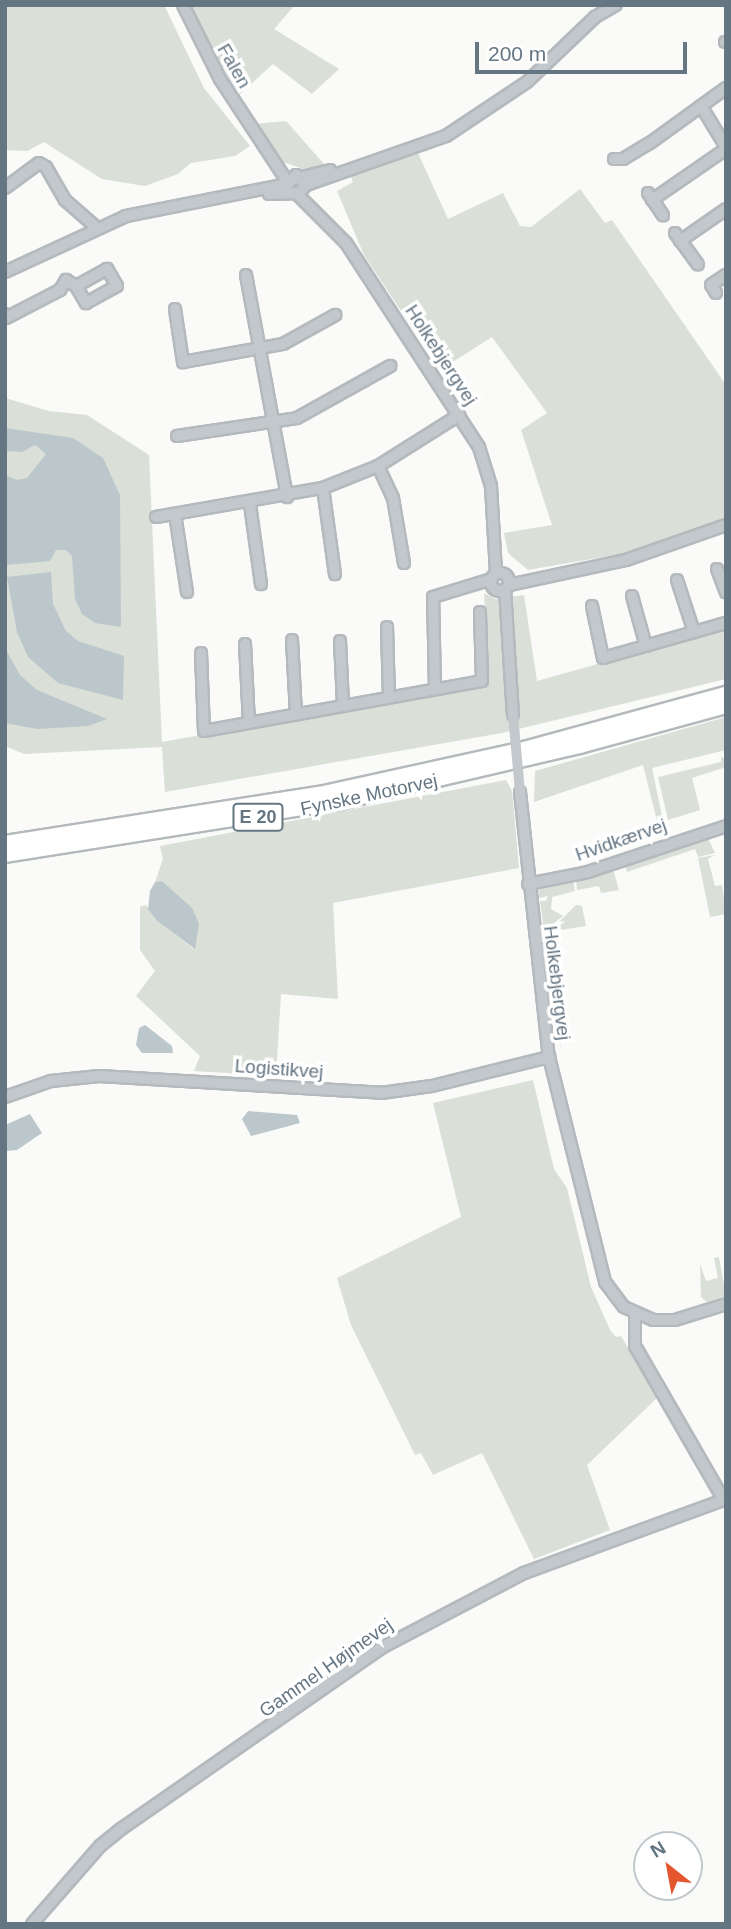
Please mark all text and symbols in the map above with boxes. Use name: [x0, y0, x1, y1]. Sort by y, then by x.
scale bar: [479, 28, 691, 72]
street label: Falen: [212, 40, 256, 92]
text: 200 m: [488, 42, 546, 65]
street label: Holkebjergvej: [400, 301, 482, 409]
street label: Fynske Motorvej: [298, 769, 440, 821]
road number: E 20: [232, 802, 284, 832]
street label: Hvidkærvej: [572, 814, 670, 866]
street label: Holkebjergvej: [539, 924, 575, 1042]
street label: Logistikvej: [234, 1055, 324, 1083]
street label: Gammel Højmevej: [255, 1614, 397, 1722]
north arrow: [633, 1831, 703, 1901]
text: N: [647, 1837, 669, 1862]

